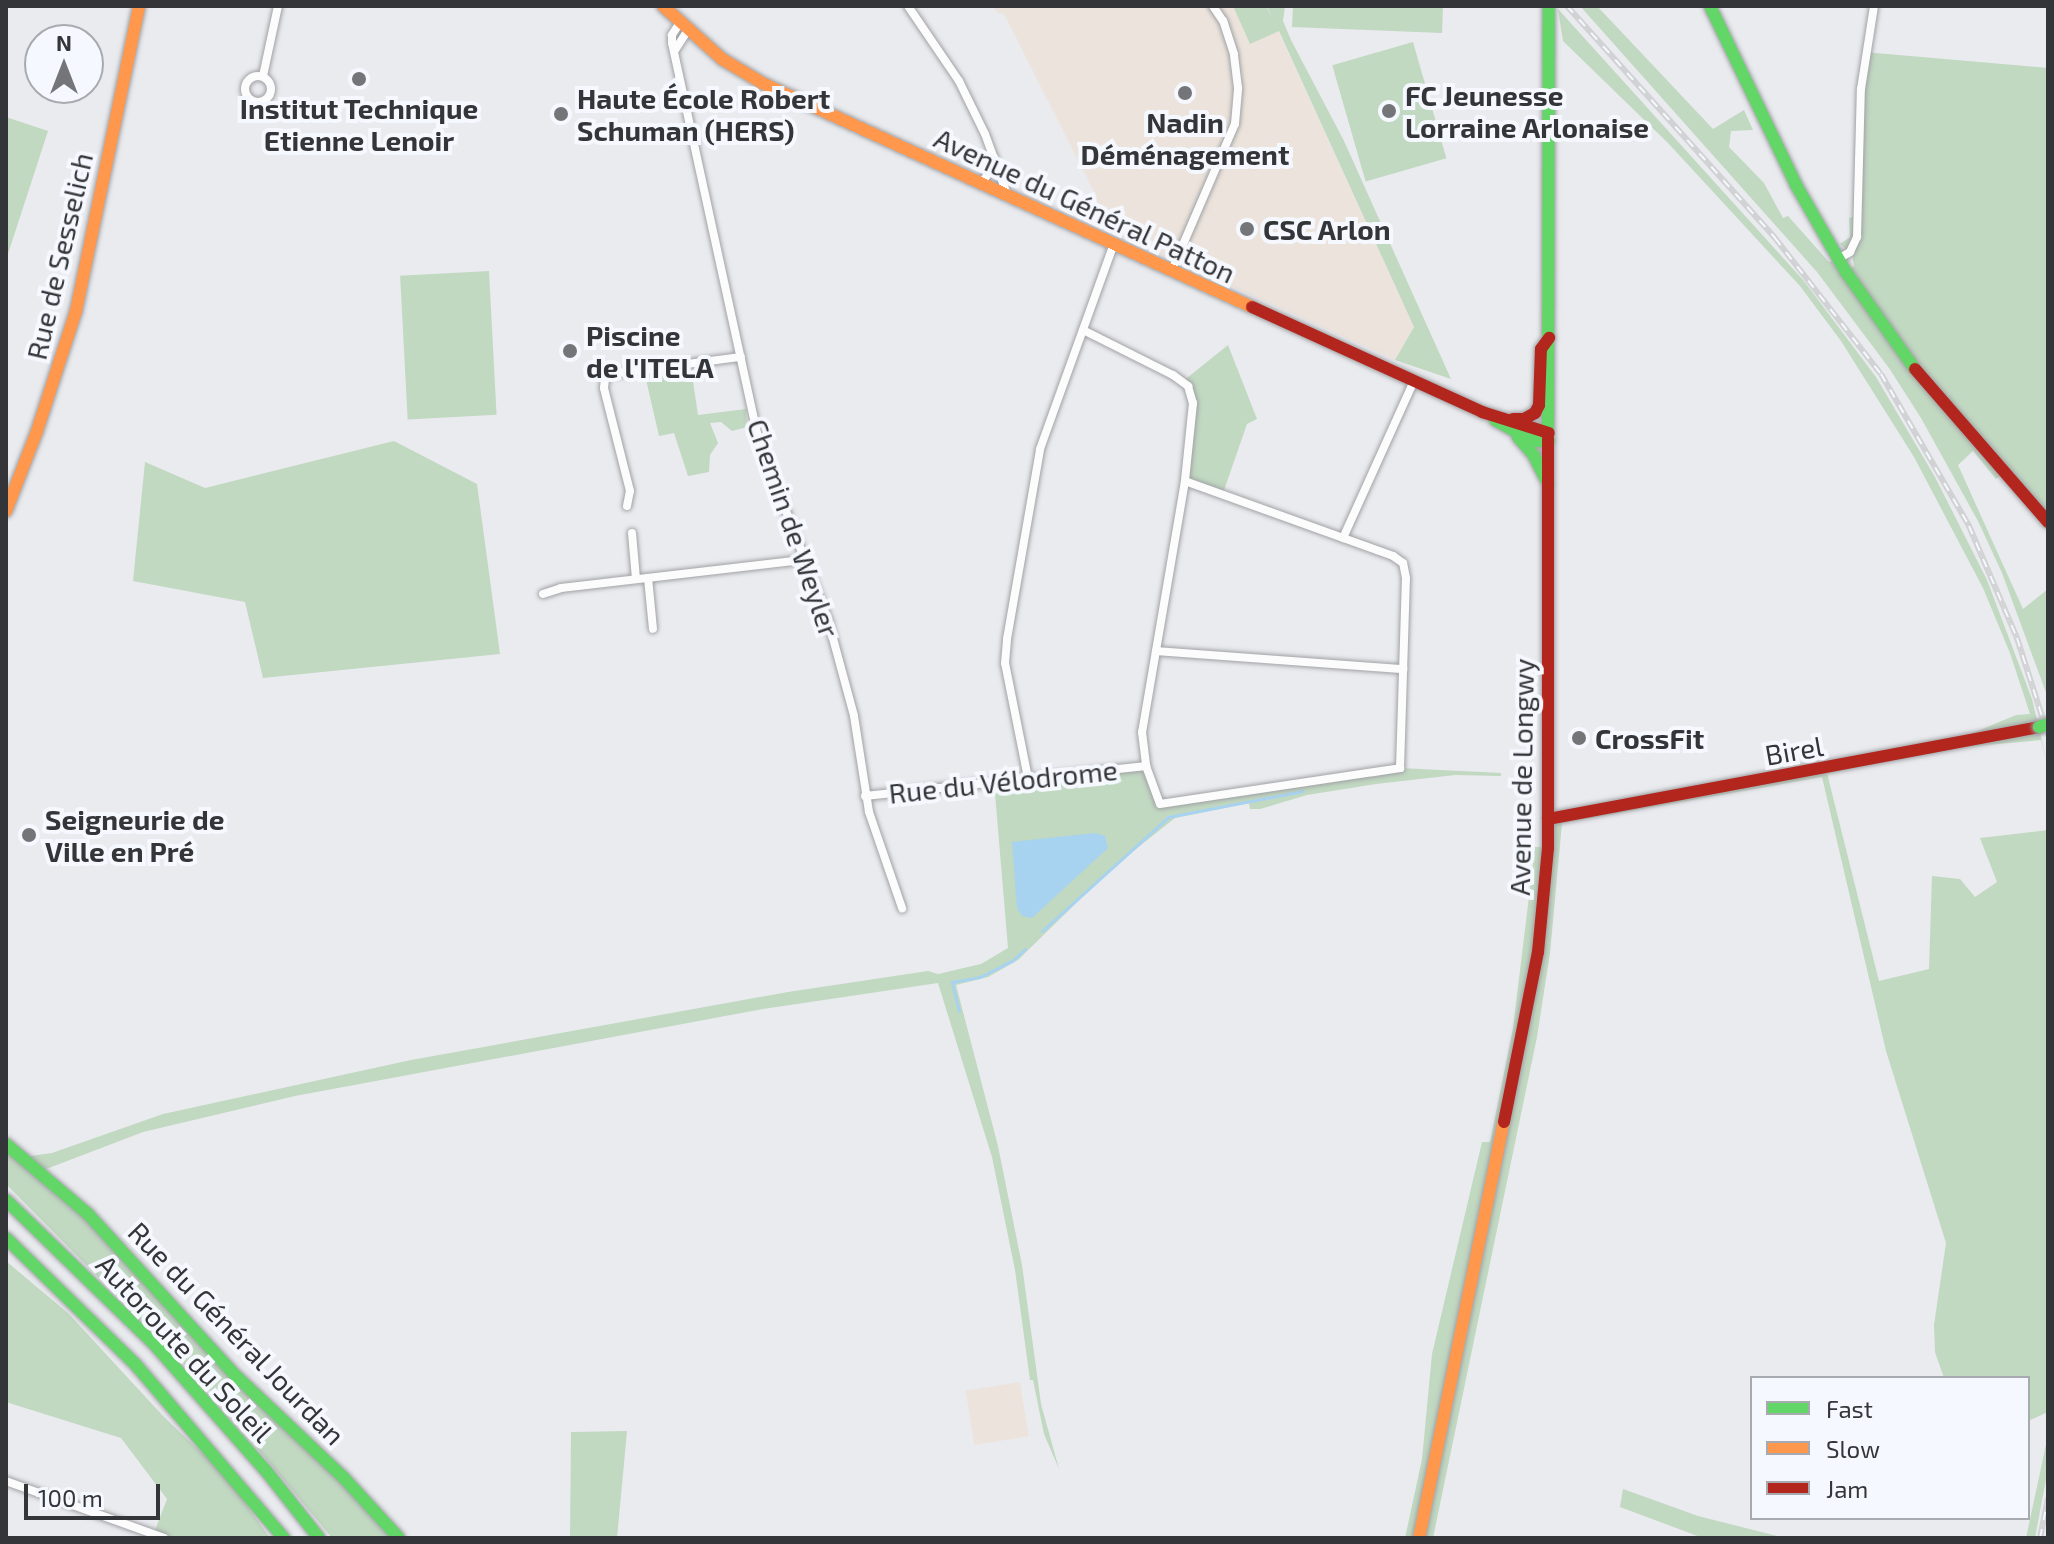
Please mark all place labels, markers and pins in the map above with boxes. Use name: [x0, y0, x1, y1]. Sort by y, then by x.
marker: Institut Technique Etienne Lenoir: [350, 70, 368, 88]
place label: FC Jeunesse Lorraine Arlonaise: [1405, 78, 1650, 144]
place label: Haute École Robert Schuman (HERS): [577, 81, 830, 147]
marker: Nadin Déménagement: [1176, 84, 1194, 102]
place label: Institut Technique Etienne Lenoir: [239, 91, 479, 157]
marker: FC Jeunesse Lorraine Arlonaise: [1380, 102, 1398, 120]
marker: Haute École Robert Schuman (HERS): [552, 105, 570, 123]
place label: Nadin Déménagement: [1081, 105, 1289, 171]
place label: CSC Arlon: [1263, 212, 1391, 246]
marker: CSC Arlon: [1238, 220, 1256, 238]
place label: Piscine de l'ITELA: [586, 318, 714, 384]
marker: Piscine de l'ITELA: [561, 342, 579, 360]
place label: CrossFit: [1595, 721, 1704, 755]
marker: CrossFit: [1570, 729, 1588, 747]
place label: Seigneurie de Ville en Pré: [45, 802, 224, 868]
marker: Seigneurie de Ville en Pré: [20, 826, 38, 844]

